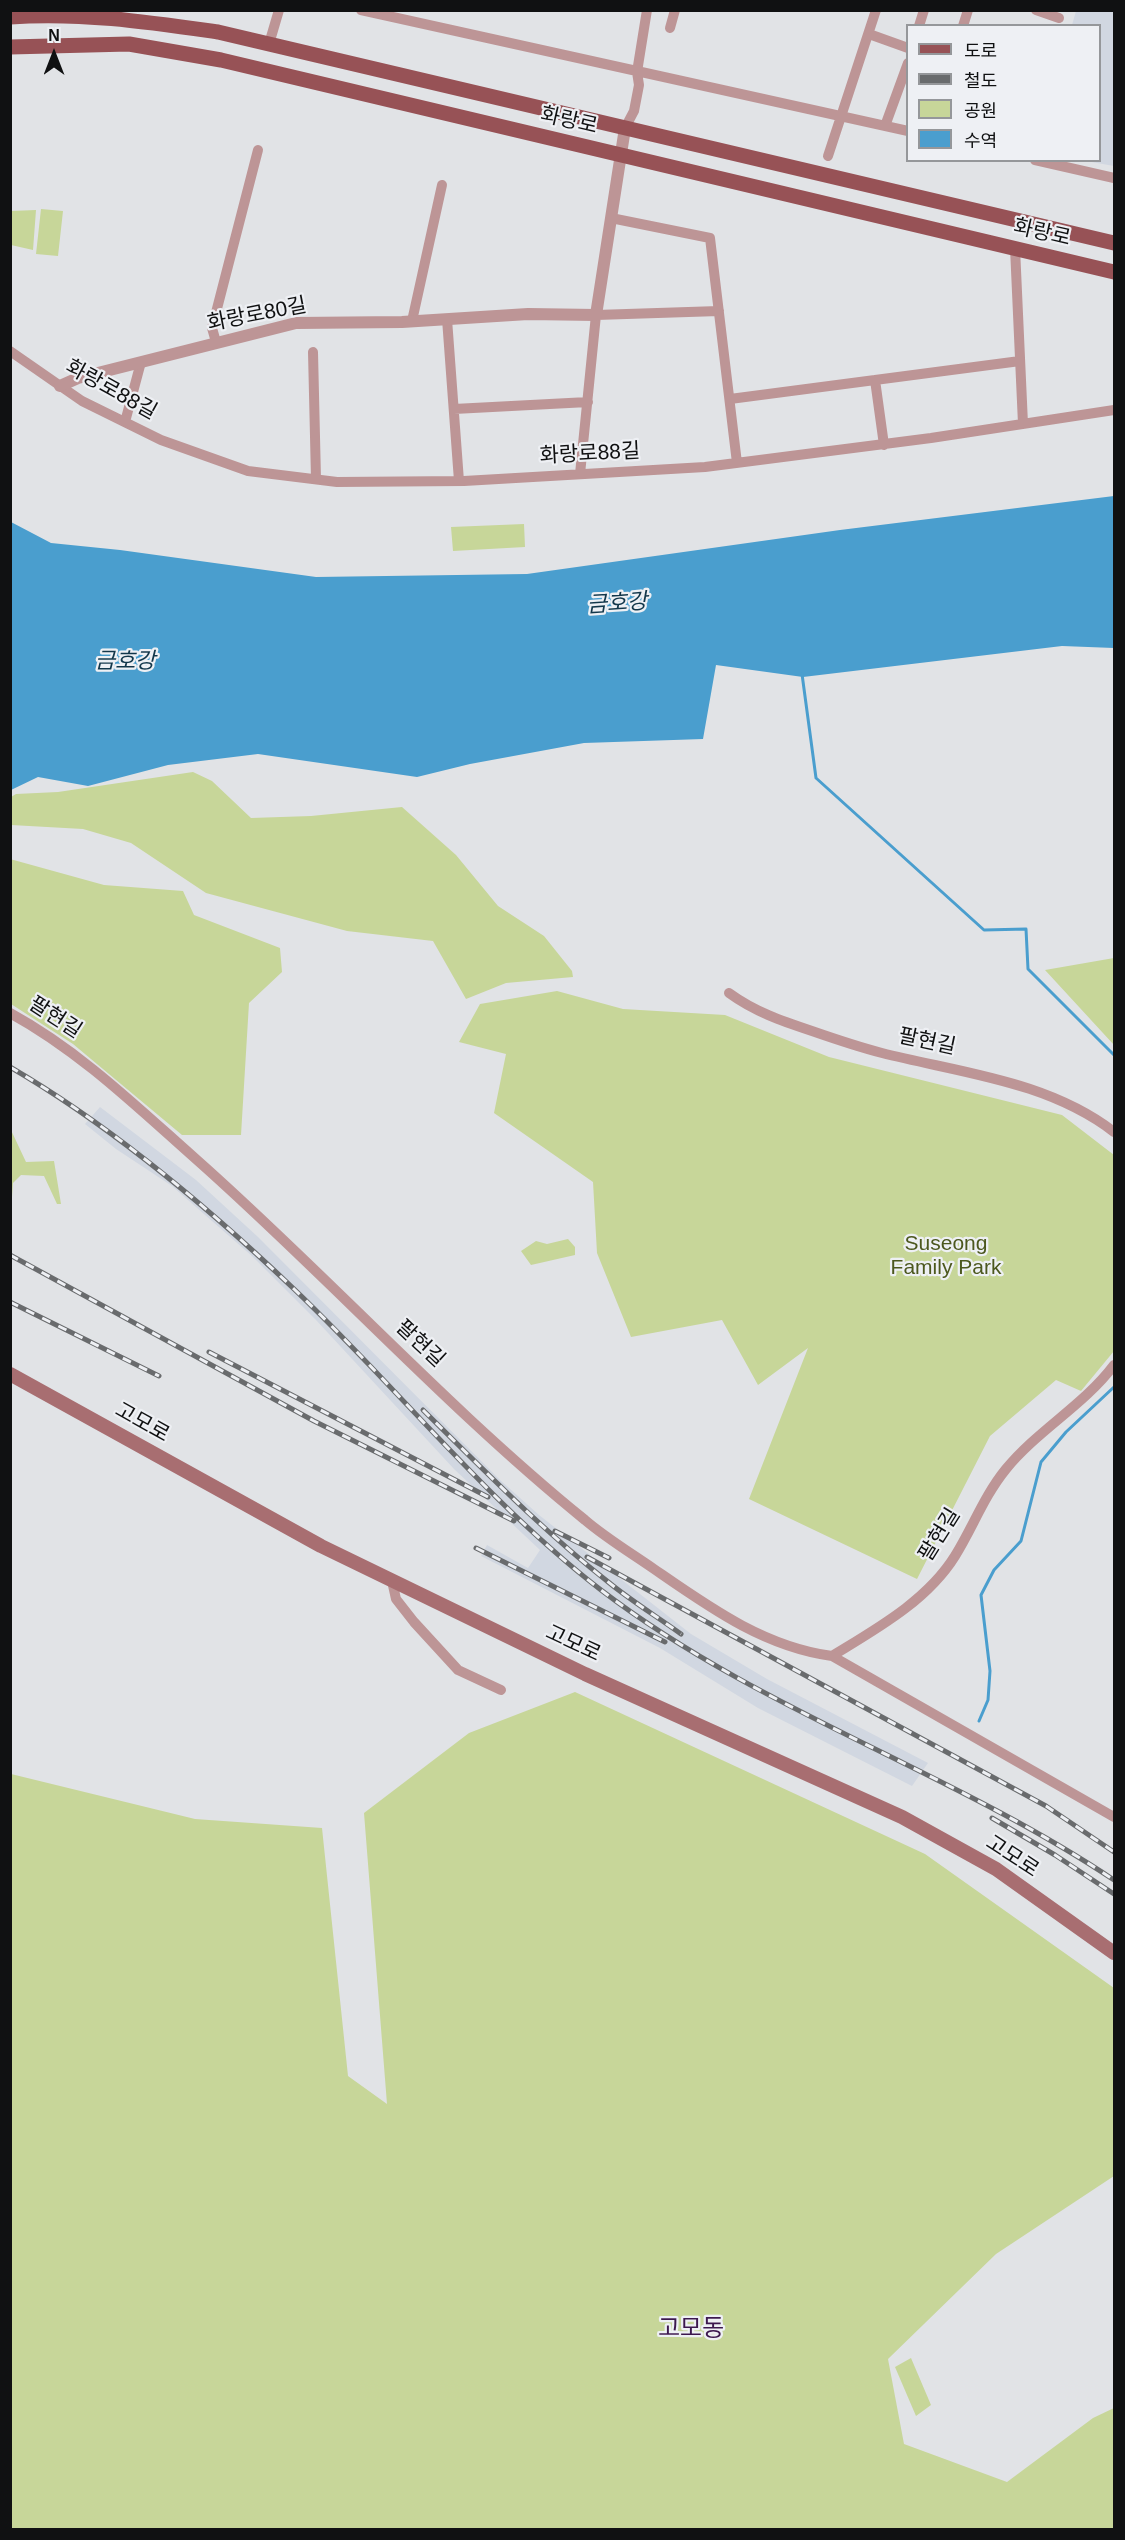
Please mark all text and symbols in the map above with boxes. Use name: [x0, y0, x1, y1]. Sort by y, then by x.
north arrow: [24, 24, 84, 84]
legend: [906, 24, 1101, 162]
text: N: [48, 27, 60, 44]
text: 도로: [964, 41, 997, 61]
text: 철도: [964, 71, 997, 91]
text: 공원: [964, 101, 997, 121]
street label: 화랑로: [538, 102, 600, 140]
text: 수역: [964, 131, 997, 151]
street label: 화랑로: [1011, 214, 1073, 252]
street label: 화랑로80길: [205, 293, 309, 337]
street label: 화랑로88길: [61, 355, 161, 425]
street label: 화랑로88길: [539, 439, 641, 469]
water label: 금호강: [586, 589, 648, 619]
water label: 금호강: [95, 649, 155, 675]
street label: 팔현길: [24, 992, 86, 1044]
street label: 팔현길: [896, 1024, 958, 1060]
park label: Suseong Family Park: [891, 1231, 1001, 1281]
street label: 팔현길: [390, 1315, 450, 1373]
street label: 고모로: [111, 1398, 173, 1448]
street label: 팔현길: [914, 1504, 966, 1566]
street label: 고모로: [541, 1620, 605, 1668]
street label: 고모로: [981, 1831, 1043, 1883]
district label: 고모동: [658, 2315, 724, 2343]

